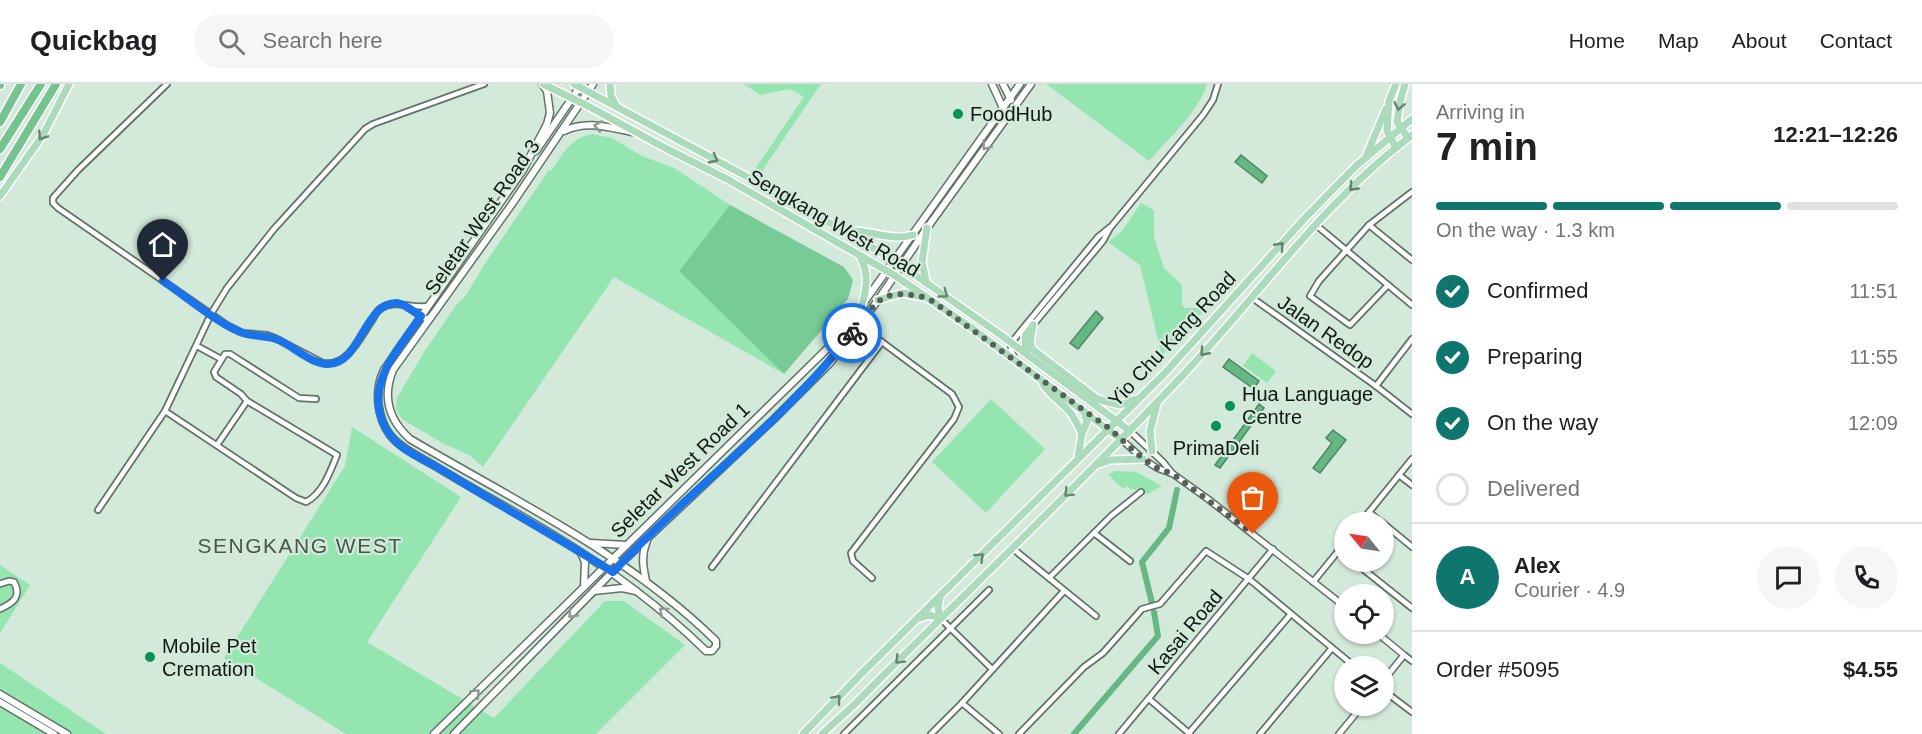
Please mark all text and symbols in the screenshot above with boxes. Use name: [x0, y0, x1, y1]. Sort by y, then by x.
search box: [194, 14, 614, 68]
text: Quickbag: [30, 25, 158, 56]
icon: search: [215, 25, 248, 58]
text: Search here: [263, 28, 382, 53]
text: Home: [1569, 29, 1625, 52]
text: Map: [1658, 29, 1699, 52]
text: About: [1732, 29, 1787, 52]
text: Contact: [1820, 29, 1892, 52]
one-way arrow: [1394, 101, 1407, 111]
text: Arriving in: [1436, 101, 1525, 123]
place label: FoodHub: [970, 103, 1052, 125]
marker: FoodHub: [951, 107, 965, 121]
one-way arrow: [593, 120, 603, 132]
text: 12:21–12:26: [1773, 122, 1898, 147]
text: 7 min: [1436, 125, 1538, 168]
one-way arrow: [38, 130, 50, 140]
street label: Seletar West Road 3: [420, 135, 544, 299]
one-way arrow: [982, 139, 993, 150]
one-way arrow: [708, 152, 718, 163]
street label: Sengkang West Road: [744, 165, 924, 281]
one-way arrow: [1349, 180, 1360, 190]
pin: [137, 219, 188, 281]
text: On the way · 1.3 km: [1436, 219, 1615, 241]
icon: home: [146, 228, 179, 261]
one-way arrow: [1273, 242, 1284, 253]
street label: Yio Chu Kang Road: [1104, 267, 1240, 411]
icon: check: [1436, 275, 1469, 308]
text: Confirmed: [1487, 278, 1588, 303]
text: 11:51: [1849, 280, 1898, 302]
one-way arrow: [937, 287, 948, 298]
street label: Jalan Redop: [1274, 291, 1378, 373]
courier: [822, 303, 882, 363]
icon: bike: [836, 317, 869, 350]
icon: check: [1436, 341, 1469, 374]
text: Preparing: [1487, 344, 1582, 369]
one-way arrow: [1200, 345, 1211, 355]
text: 11:55: [1849, 346, 1898, 368]
place label: Hua Language Centre: [1242, 383, 1373, 428]
street label: Seletar West Road 1: [606, 398, 754, 542]
marker: Hua Language Centre: [1223, 399, 1237, 413]
icon: check: [1436, 407, 1469, 440]
text: On the way: [1487, 410, 1598, 435]
text: 12:09: [1848, 412, 1898, 434]
marker: PrimaDeli: [1209, 419, 1223, 433]
place label: PrimaDeli: [1173, 437, 1259, 459]
pin: [1227, 472, 1278, 534]
text: Delivered: [1487, 476, 1580, 501]
icon: bag: [1236, 481, 1269, 514]
one-way arrow: [1065, 485, 1076, 496]
north arrow: [1334, 512, 1394, 572]
map controls: [1334, 512, 1394, 716]
district label: SENGKANG WEST: [197, 534, 403, 557]
button: chat: [1757, 546, 1820, 609]
button: phone: [1835, 546, 1898, 609]
one-way arrow: [973, 553, 983, 564]
text: Alex: [1514, 553, 1560, 578]
text: A: [1460, 564, 1475, 589]
text: Courier · 4.9: [1514, 579, 1625, 601]
button: locate: [1334, 584, 1394, 644]
street label: Kasai Road: [1143, 585, 1227, 679]
one-way arrow: [568, 607, 579, 618]
one-way arrow: [659, 607, 670, 618]
place label: Mobile Pet Cremation: [162, 635, 257, 680]
marker: Mobile Pet Cremation: [143, 650, 157, 664]
one-way arrow: [895, 653, 906, 663]
button: layers: [1334, 656, 1394, 716]
text: Order #5095: [1436, 657, 1560, 682]
text: $4.55: [1843, 657, 1898, 682]
one-way arrow: [469, 689, 479, 700]
one-way arrow: [830, 696, 841, 706]

